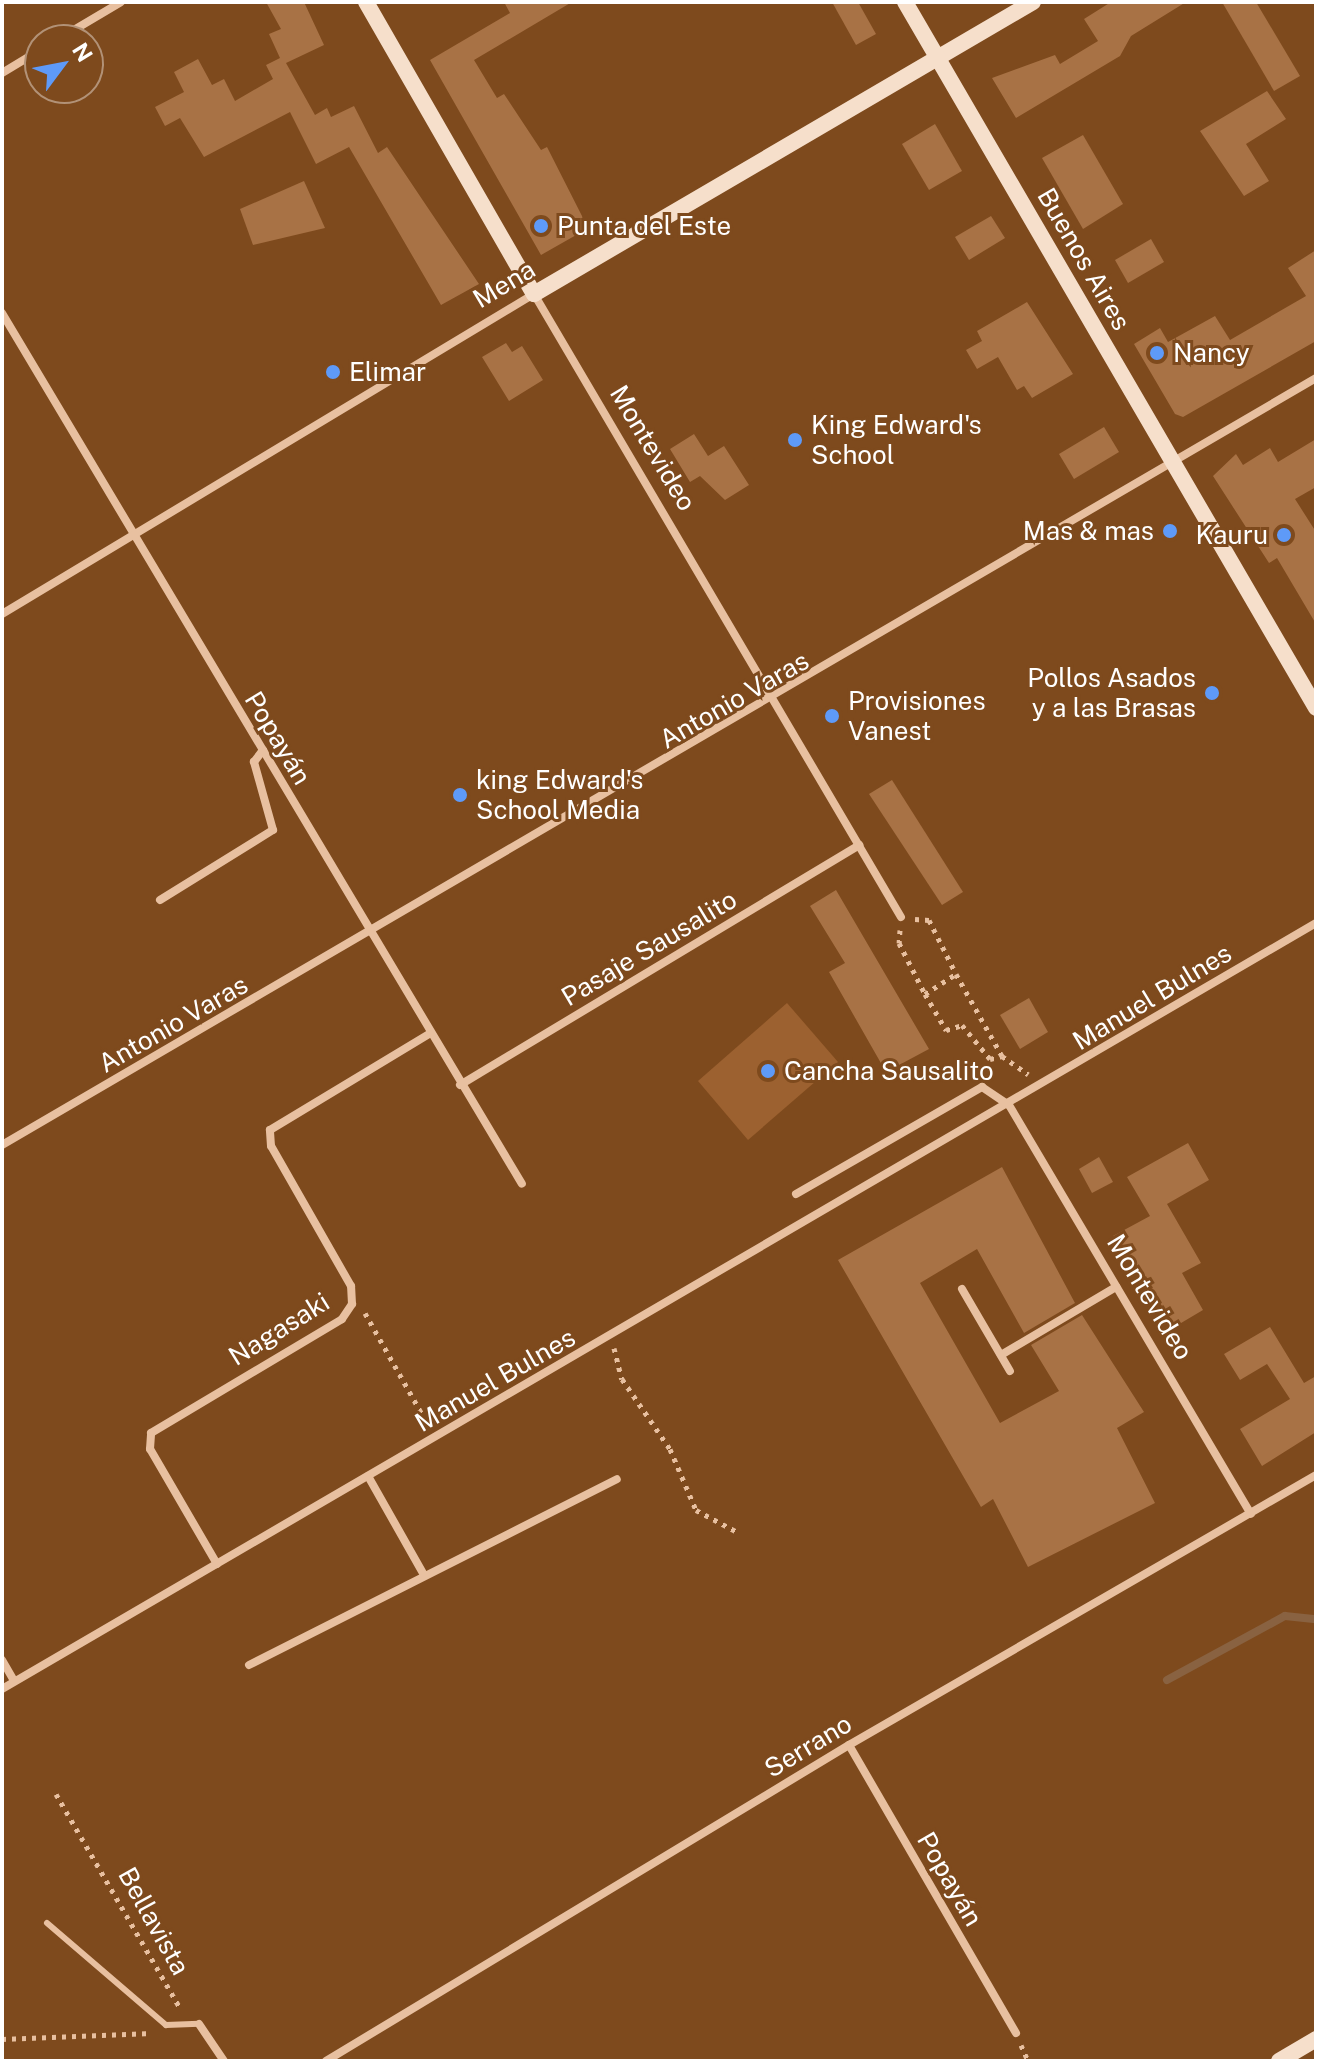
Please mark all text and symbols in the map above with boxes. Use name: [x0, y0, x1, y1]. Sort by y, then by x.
north arrow: [24, 24, 104, 104]
text: N: [67, 38, 98, 67]
street label: Buenos Aires: [1031, 182, 1137, 336]
place label: Punta del Este: [557, 210, 732, 242]
marker: Punta del Este: [532, 217, 550, 235]
street label: Mena: [467, 253, 541, 315]
place label: Nancy: [1173, 337, 1250, 369]
marker: Nancy: [1148, 344, 1166, 362]
place label: Elimar: [349, 356, 426, 388]
marker: Elimar: [324, 363, 342, 381]
street label: Montevideo: [603, 380, 703, 516]
place label: King Edward's School: [811, 409, 982, 470]
marker: King Edward's School: [786, 431, 804, 449]
place label: Mas & mas: [1023, 515, 1154, 547]
place label: Kauru: [1196, 519, 1268, 551]
marker: Mas & mas: [1161, 522, 1179, 540]
marker: Kauru: [1275, 526, 1293, 544]
street label: Antonio Varas: [654, 645, 814, 755]
place label: Pollos Asados y a las Brasas: [1027, 662, 1196, 724]
marker: Pollos Asados y a las Brasas: [1203, 684, 1221, 702]
place label: Provisiones Vanest: [848, 685, 986, 746]
street label: Popayán: [238, 686, 318, 790]
marker: Provisiones Vanest: [823, 707, 841, 725]
place label: king Edward's School Media: [476, 764, 643, 826]
marker: king Edward's School Media: [451, 786, 469, 804]
street label: Pasaje Sausalito: [556, 883, 742, 1013]
street label: Manuel Bulnes: [1067, 937, 1237, 1057]
street label: Antonio Varas: [93, 969, 253, 1079]
place label: Cancha Sausalito: [784, 1055, 994, 1087]
marker: Cancha Sausalito: [759, 1062, 777, 1080]
street label: Montevideo: [1100, 1229, 1200, 1365]
street label: Nagasaki: [223, 1286, 335, 1372]
street label: Manuel Bulnes: [409, 1322, 581, 1438]
street label: Serrano: [759, 1708, 857, 1784]
street label: Popayán: [911, 1826, 989, 1932]
street label: Bellavista: [112, 1862, 196, 1980]

